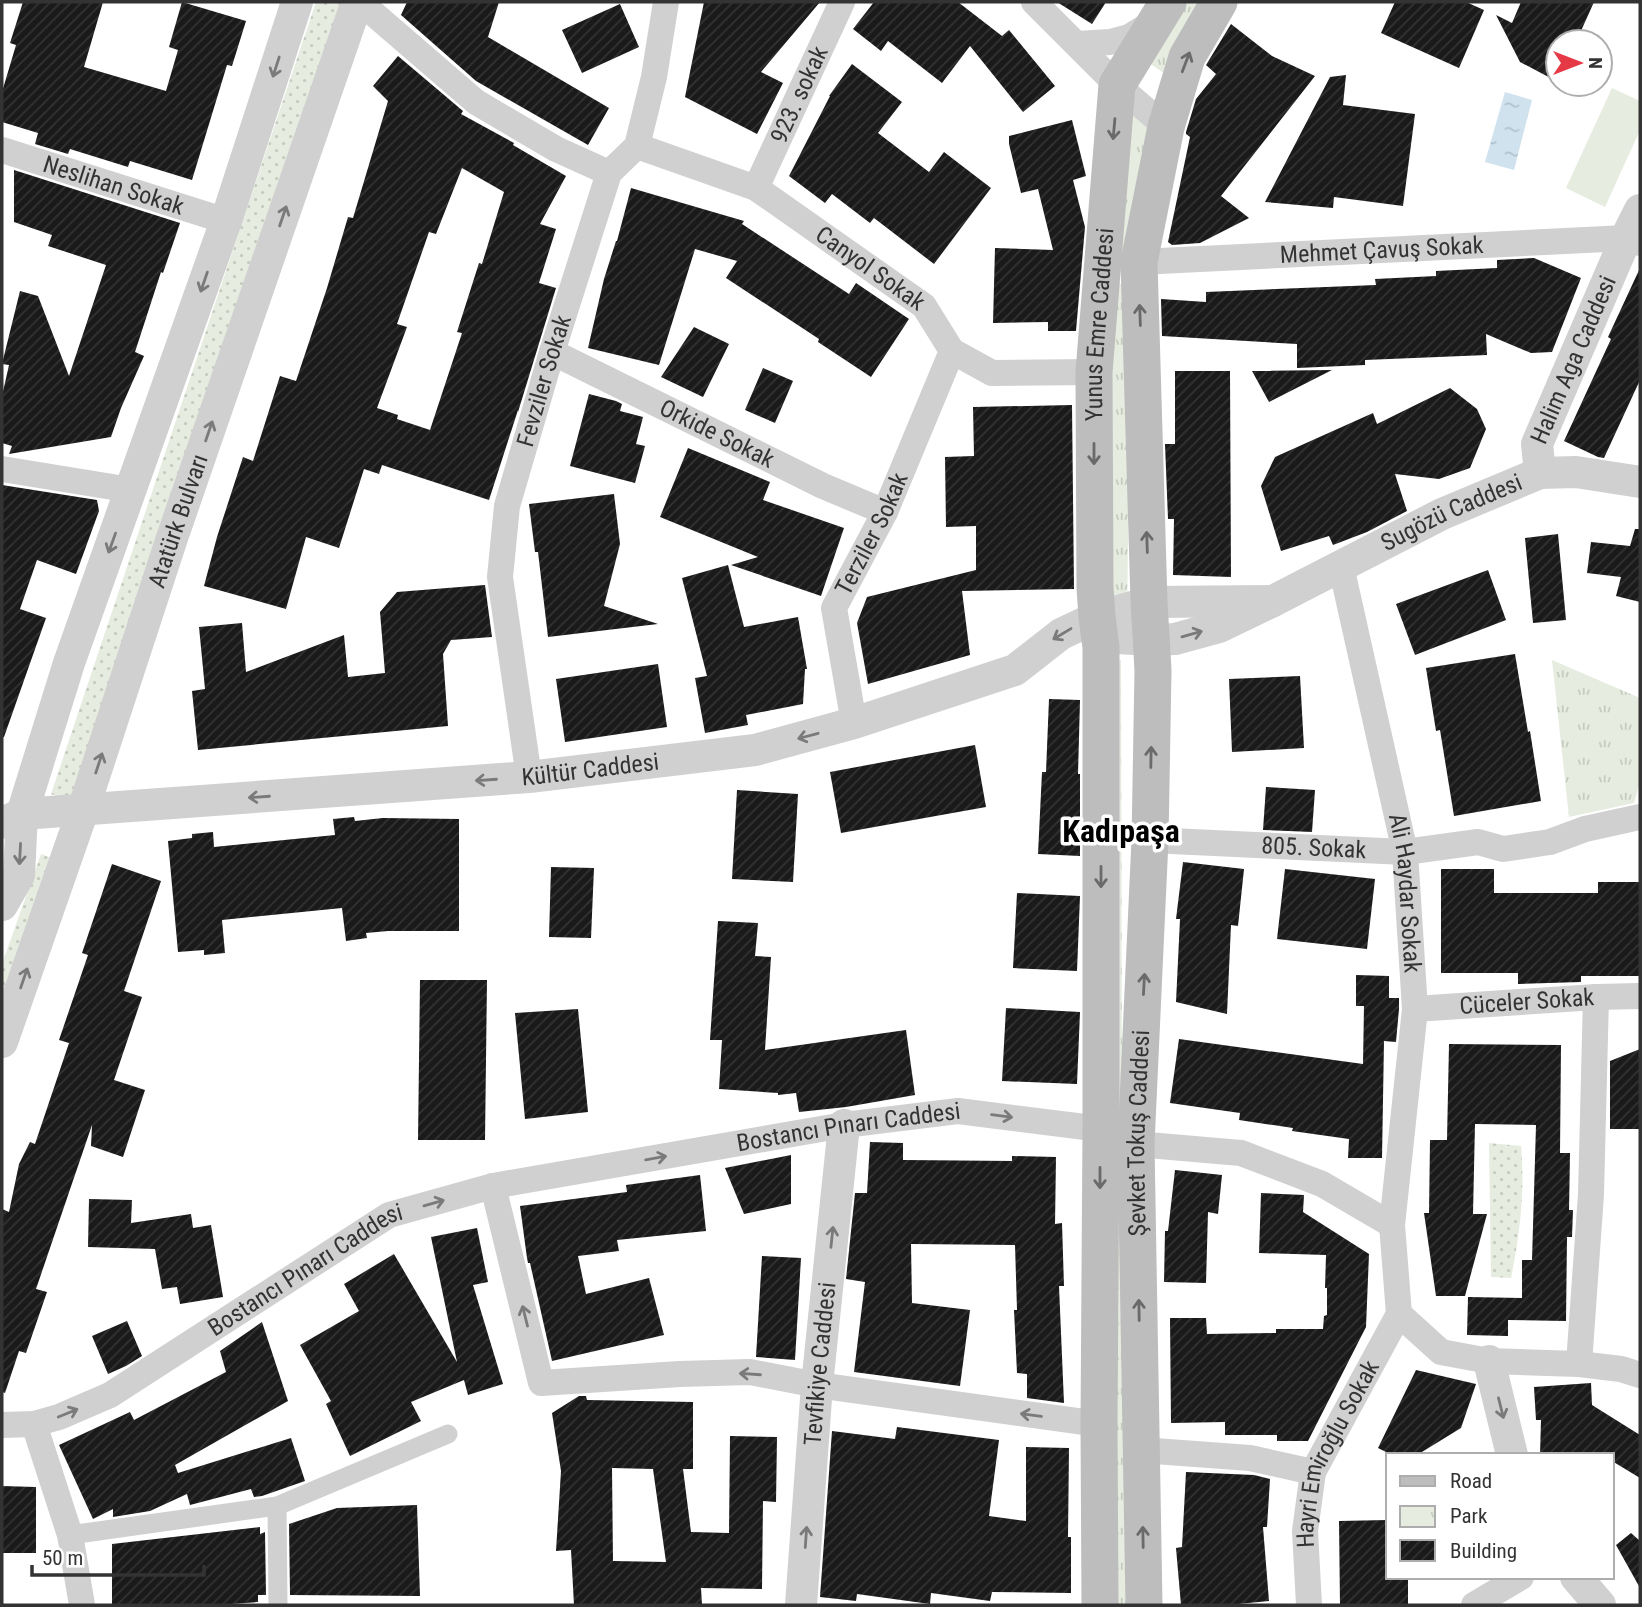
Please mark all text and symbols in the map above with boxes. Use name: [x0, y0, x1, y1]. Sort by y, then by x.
north arrow: [1544, 28, 1614, 98]
street label: 923. sokak: [765, 41, 834, 147]
one-way arrow: [1181, 52, 1194, 74]
one-way arrow: [269, 55, 281, 77]
text: N: [1584, 57, 1607, 69]
one-way arrow: [1107, 117, 1120, 140]
street label: Neslihan Sokak: [40, 150, 188, 221]
one-way arrow: [278, 205, 290, 227]
street label: Canyol Sokak: [810, 220, 931, 316]
street label: Yunus Emre Caddesi: [1080, 227, 1120, 421]
street label: Mehmet Çavuş Sokak: [1279, 231, 1484, 269]
one-way arrow: [197, 271, 209, 293]
street label: Halim Aga Caddesi: [1525, 271, 1622, 448]
one-way arrow: [1134, 304, 1147, 327]
street label: Fevziler Sokak: [511, 311, 577, 450]
street label: Orkide Sokak: [655, 393, 779, 474]
one-way arrow: [204, 420, 216, 442]
one-way arrow: [1087, 442, 1101, 465]
street label: Atatürk Bulvarı: [143, 450, 214, 591]
street label: Terziler Sokak: [829, 468, 914, 600]
street label: Sugözü Caddesi: [1376, 468, 1526, 557]
one-way arrow: [1140, 531, 1154, 554]
one-way arrow: [105, 532, 117, 554]
one-way arrow: [1180, 627, 1202, 640]
one-way arrow: [1053, 628, 1073, 642]
one-way arrow: [797, 730, 819, 743]
one-way arrow: [1145, 746, 1158, 769]
street label: Kültür Caddesi: [521, 748, 661, 791]
one-way arrow: [93, 752, 106, 774]
one-way arrow: [475, 774, 498, 787]
one-way arrow: [248, 791, 271, 804]
street label: Ali Haydar Sokak: [1383, 811, 1427, 974]
district label: Kadıpaşa: [1062, 812, 1180, 850]
street label: 805. Sokak: [1261, 831, 1367, 864]
one-way arrow: [13, 842, 26, 865]
one-way arrow: [1094, 865, 1108, 888]
one-way arrow: [19, 967, 31, 989]
one-way arrow: [1137, 973, 1150, 996]
street label: Cüceler Sokak: [1459, 983, 1595, 1020]
street label: Şevket Tokuş Caddesi: [1122, 1029, 1155, 1237]
street label: Bostancı Pınarı Caddesi: [735, 1097, 962, 1157]
one-way arrow: [990, 1110, 1013, 1123]
one-way arrow: [644, 1150, 667, 1164]
one-way arrow: [1094, 1166, 1107, 1189]
one-way arrow: [422, 1196, 444, 1209]
street label: Bostancı Pınarı Caddesi: [203, 1198, 406, 1342]
one-way arrow: [826, 1227, 839, 1249]
street label: Tevfikiye Caddesi: [799, 1281, 842, 1446]
one-way arrow: [1132, 1298, 1146, 1321]
one-way arrow: [518, 1306, 531, 1328]
street label: Hayri Emiroğlu Sokak: [1291, 1355, 1385, 1549]
one-way arrow: [738, 1367, 761, 1380]
one-way arrow: [1495, 1396, 1508, 1419]
one-way arrow: [57, 1406, 79, 1419]
one-way arrow: [1020, 1408, 1043, 1421]
legend: [1386, 1453, 1614, 1579]
text: Road: [1450, 1469, 1492, 1493]
text: Park: [1450, 1504, 1488, 1528]
one-way arrow: [799, 1526, 812, 1549]
one-way arrow: [1136, 1526, 1149, 1549]
scale bar: [32, 1534, 203, 1578]
text: Building: [1450, 1539, 1517, 1563]
text: 50 m: [42, 1546, 83, 1570]

